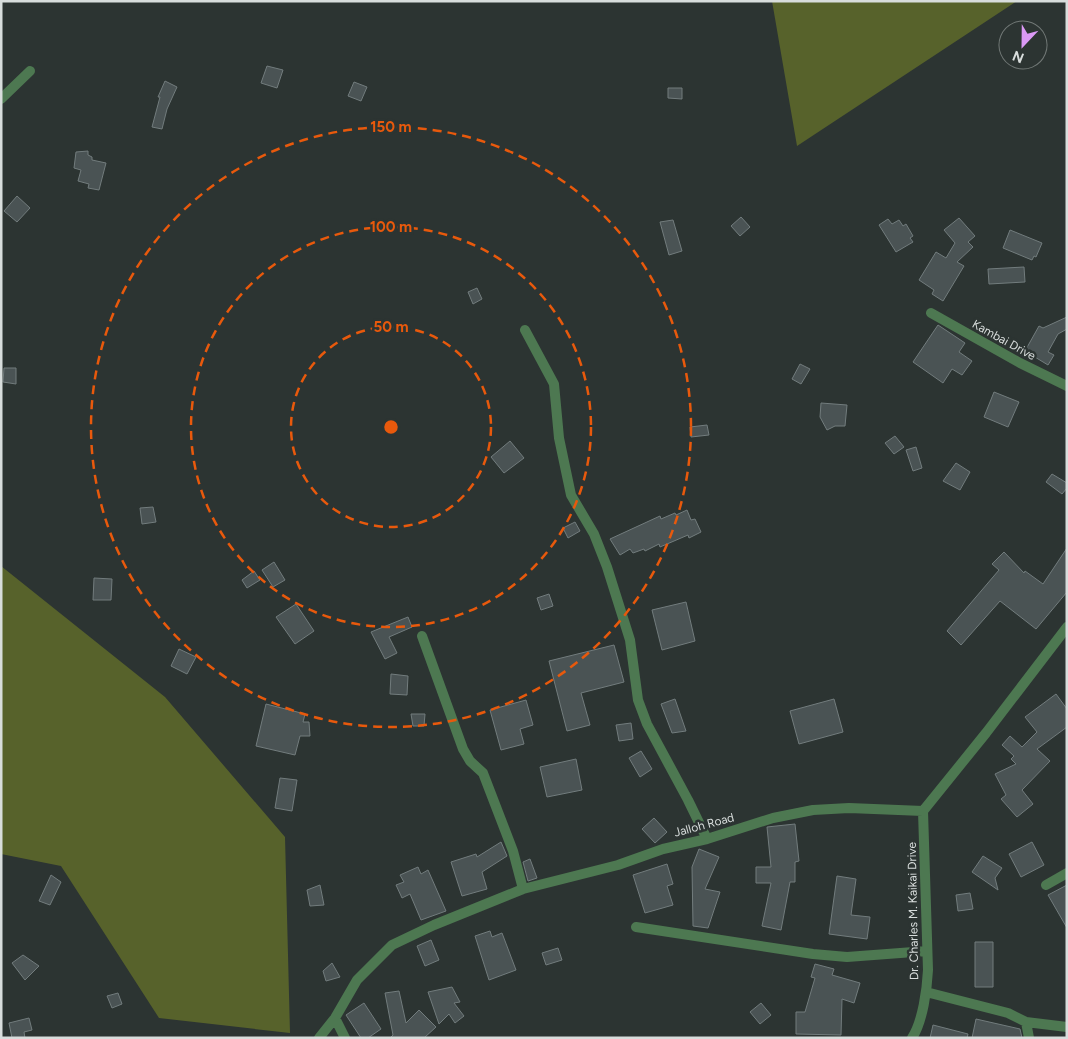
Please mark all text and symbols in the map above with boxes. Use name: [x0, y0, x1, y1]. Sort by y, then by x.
north arrow: [998, 20, 1048, 70]
text: N: [1010, 47, 1027, 66]
text: 150 m: [370, 118, 412, 136]
text: 100 m: [370, 218, 412, 236]
street label: Kambai Drive: [970, 317, 1038, 363]
text: 50 m: [373, 318, 409, 336]
centre of rings: [382, 418, 400, 436]
street label: Jalloh Road: [672, 810, 736, 840]
street label: Dr. Charles M. Kaikai Drive: [905, 841, 921, 980]

